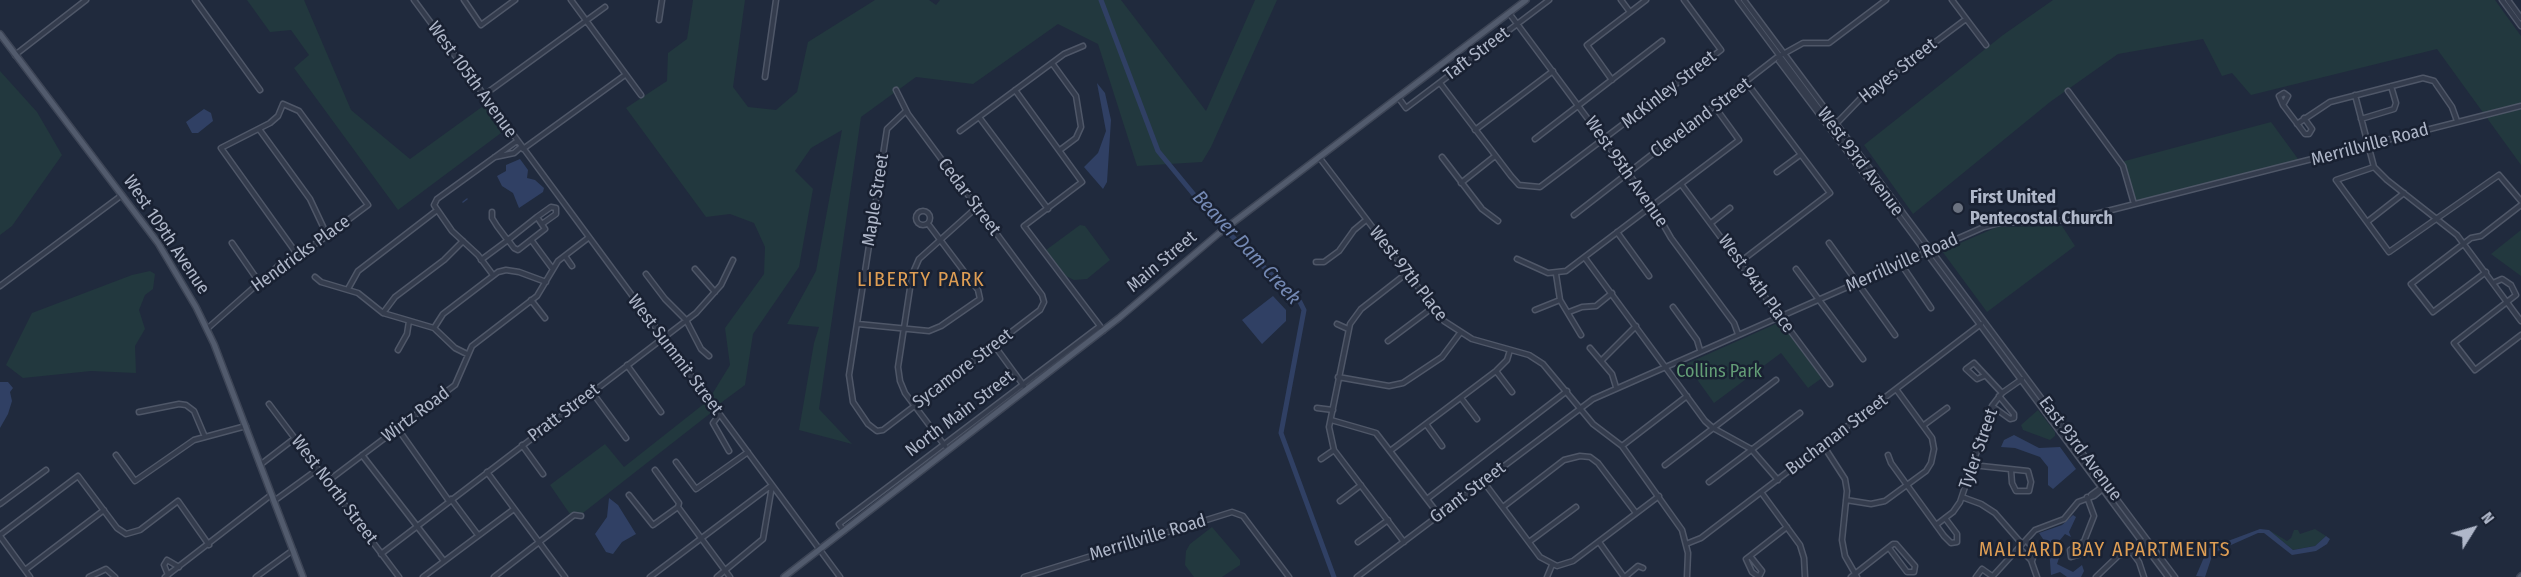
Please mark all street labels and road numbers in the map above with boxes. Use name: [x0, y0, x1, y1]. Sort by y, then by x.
street label: West 105th Avenue: [423, 18, 521, 142]
street label: Taft Street: [1440, 22, 1514, 86]
street label: Hayes Street: [1855, 34, 1941, 108]
street label: McKinley Street: [1617, 46, 1721, 134]
street label: Cleveland Street: [1646, 73, 1756, 163]
street label: West 93rd Avenue: [1812, 103, 1908, 221]
street label: West 95th Avenue: [1580, 112, 1672, 232]
street label: Merrillville Road: [2309, 119, 2431, 171]
street label: Maple Street: [858, 152, 894, 248]
street label: Cedar Street: [933, 154, 1005, 240]
street label: West 109th Avenue: [118, 171, 214, 299]
street label: Hendricks Place: [247, 211, 355, 297]
street label: West 97th Place: [1364, 222, 1452, 326]
street label: Main Street: [1123, 227, 1201, 297]
street label: Merrillville Road: [1843, 229, 1961, 297]
street label: West 94th Place: [1713, 231, 1799, 337]
street label: West Summit Street: [623, 291, 727, 419]
street label: Sycamore Street: [909, 324, 1017, 414]
street label: North Main Street: [901, 366, 1019, 462]
street label: Pratt Street: [524, 379, 604, 447]
street label: Wirtz Road: [378, 383, 454, 447]
street label: Buchanan Street: [1782, 390, 1892, 480]
street label: East 93rd Avenue: [2034, 393, 2126, 505]
street label: Tyler Street: [1955, 406, 2003, 492]
street label: West North Street: [286, 431, 382, 549]
street label: Grant Street: [1426, 458, 1510, 528]
street label: Merrillville Road: [1087, 510, 1209, 566]

